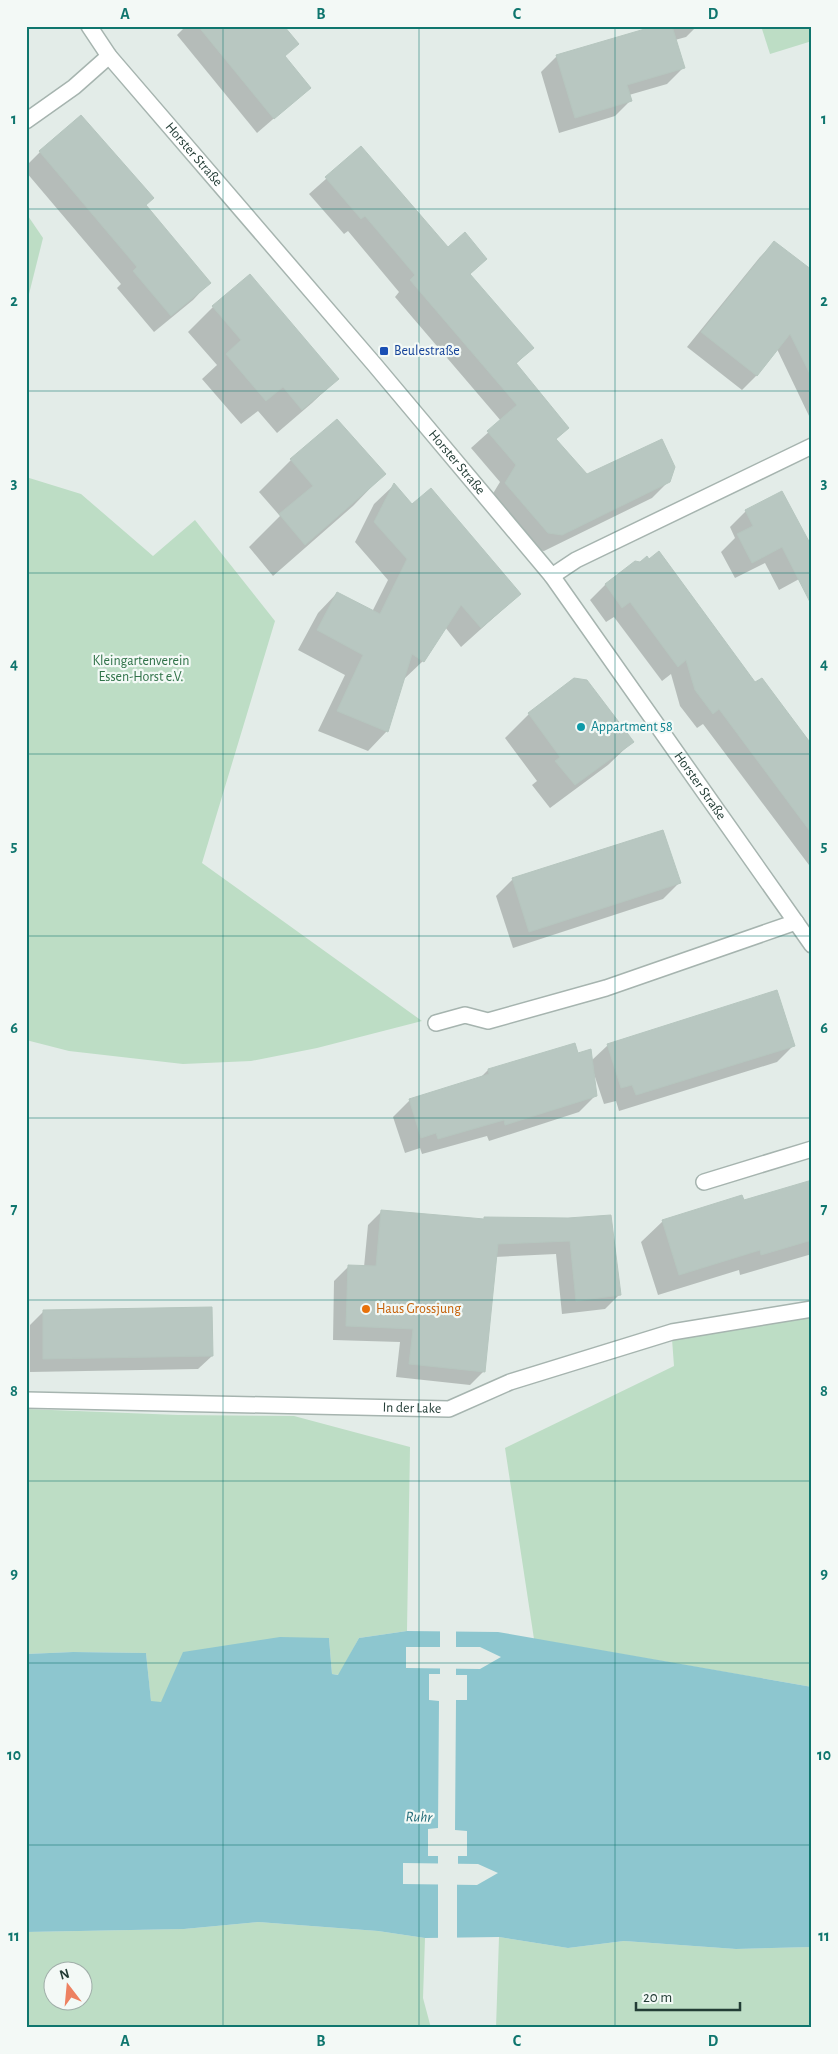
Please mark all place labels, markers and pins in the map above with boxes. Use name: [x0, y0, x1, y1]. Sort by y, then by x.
place label: Beulestraße: [394, 344, 460, 358]
marker: Beulestraße: [378, 345, 390, 357]
place label: Appartment 58: [591, 720, 673, 734]
marker: Appartment 58: [575, 721, 587, 733]
place label: Haus Grossjung: [376, 1302, 461, 1316]
marker: Haus Grossjung: [360, 1303, 372, 1315]

